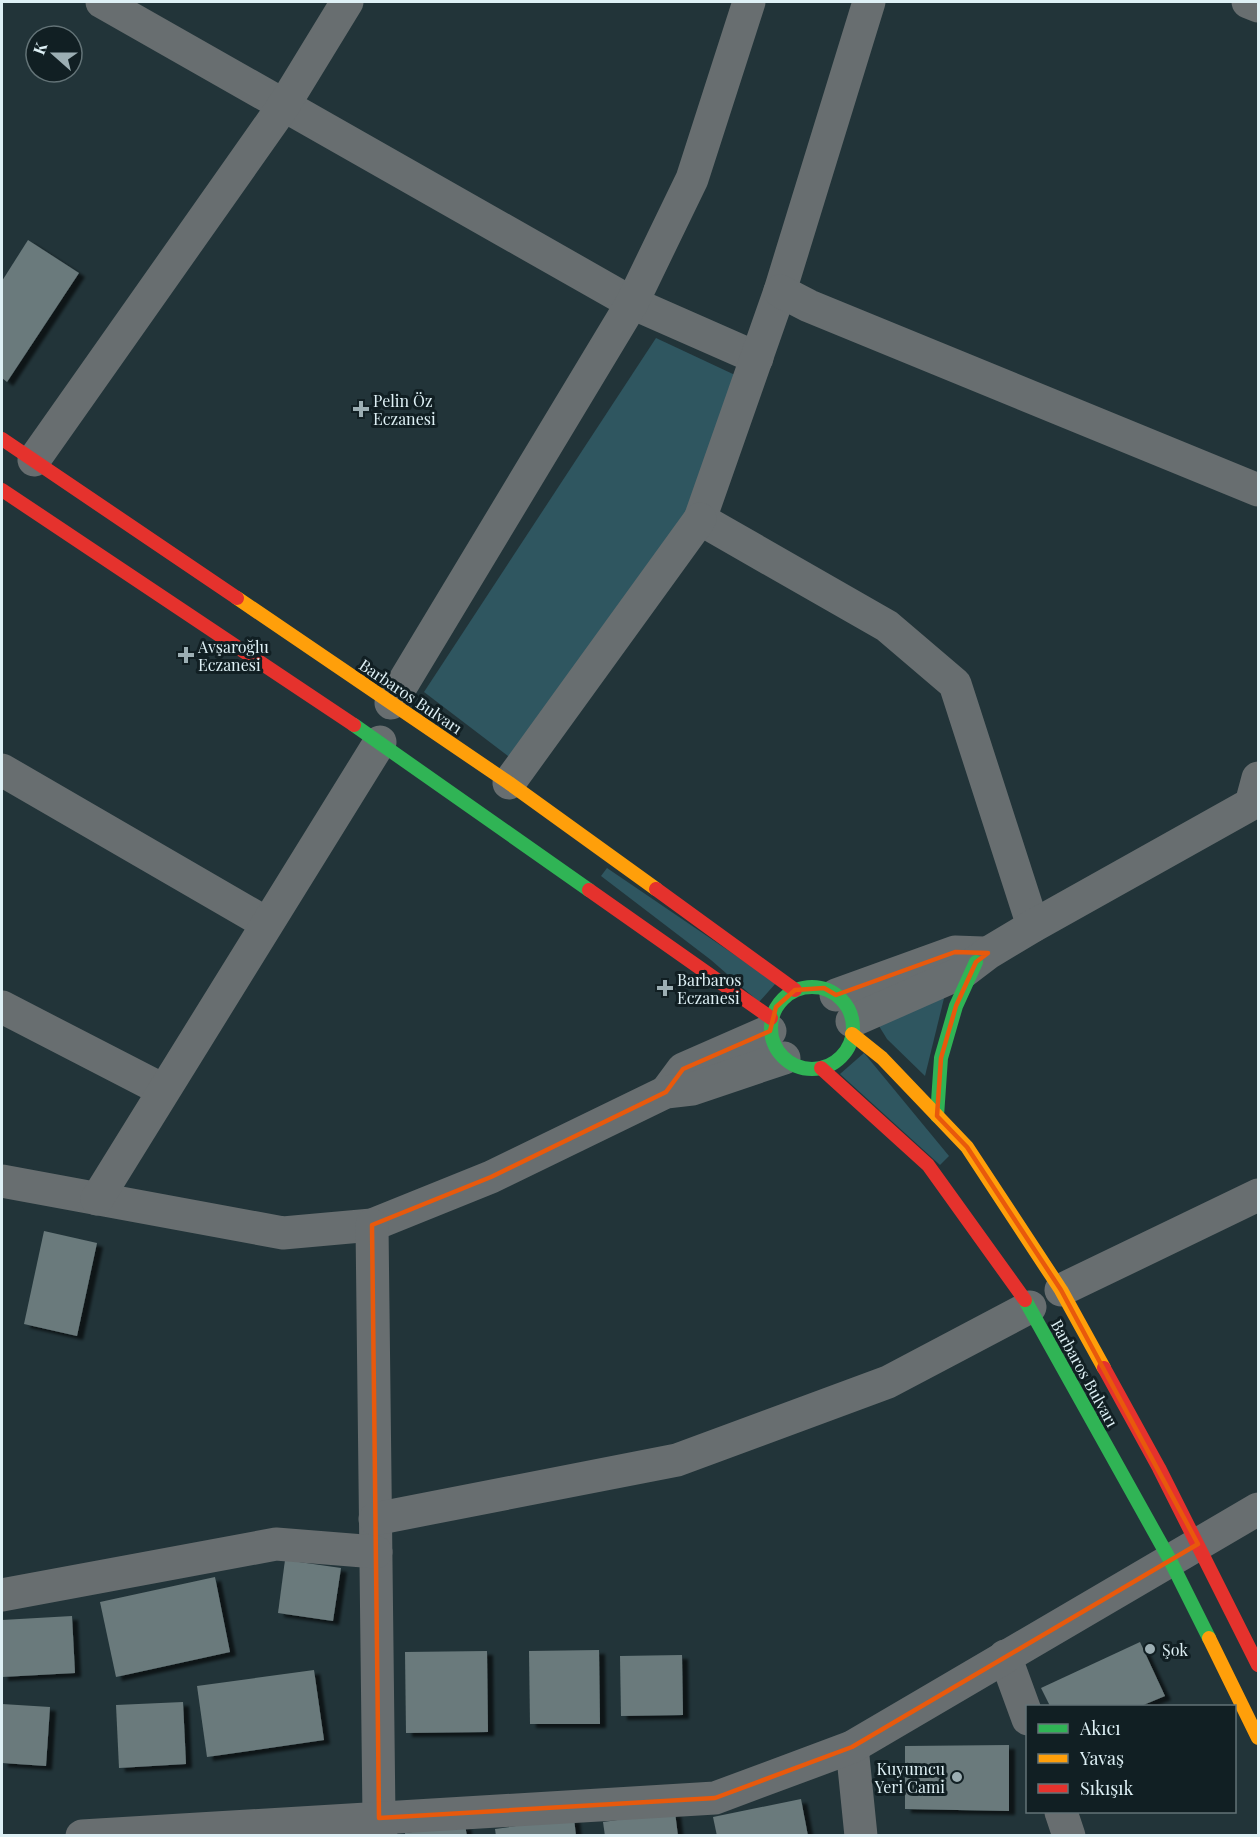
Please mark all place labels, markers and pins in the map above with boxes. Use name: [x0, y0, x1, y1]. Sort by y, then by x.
place label: Pelin Öz Eczanesi: [373, 390, 436, 429]
marker: Pelin Öz Eczanesi: [354, 402, 368, 416]
place label: Avşaroğlu Eczanesi: [197, 636, 269, 675]
marker: Avşaroğlu Eczanesi: [179, 648, 193, 662]
place label: Barbaros Eczanesi: [677, 969, 741, 1008]
marker: Barbaros Eczanesi: [658, 981, 672, 995]
place label: Şok: [1162, 1639, 1188, 1660]
marker: Şok: [1143, 1642, 1157, 1656]
place label: Kuyumcu Yeri Cami: [874, 1758, 945, 1797]
marker: Kuyumcu Yeri Cami: [950, 1770, 964, 1784]

